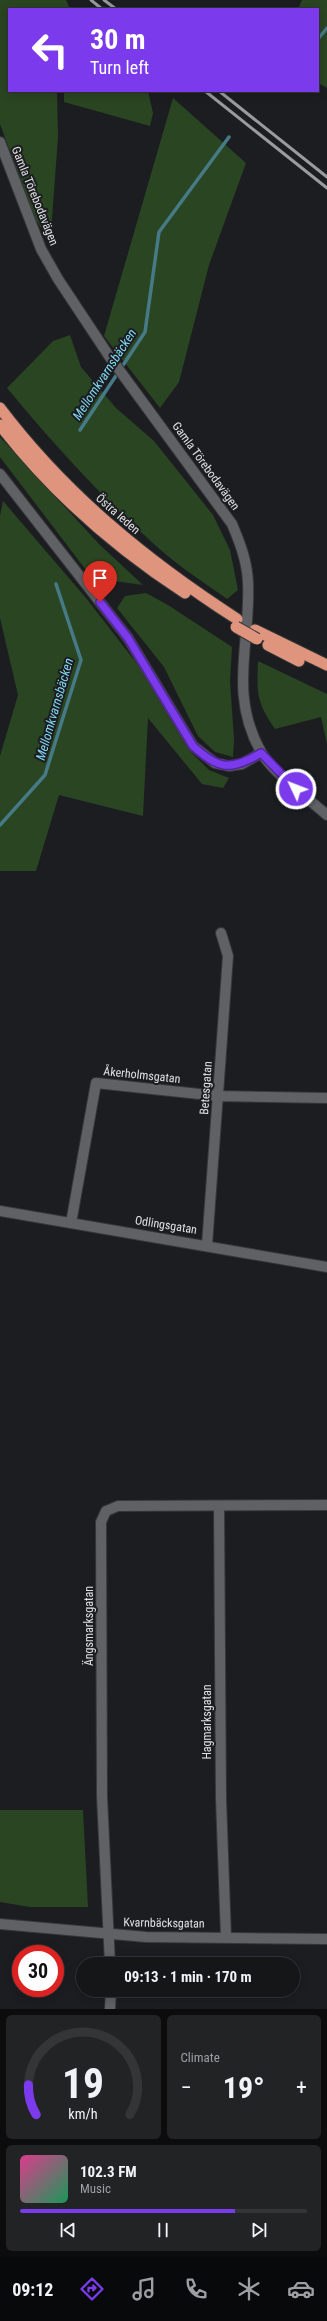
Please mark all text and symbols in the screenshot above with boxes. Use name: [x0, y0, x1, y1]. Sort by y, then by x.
text: 30 m: [90, 23, 146, 56]
icon: left: [24, 24, 76, 76]
text: Turn left: [90, 57, 149, 78]
street label: Gamla Törebodavägen: [9, 144, 61, 248]
water label: Mellomkvarnsbäcken: [69, 326, 139, 423]
street label: Gamla Törebodavägen: [169, 419, 243, 513]
street label: Östra leden: [93, 490, 144, 537]
pin: [83, 561, 117, 602]
icon: arrive: [89, 567, 111, 589]
water label: Mellomkvarnsbäcken: [33, 656, 76, 762]
position arrow: [275, 768, 317, 810]
street label: Betesgatan: [197, 1061, 215, 1115]
street label: Åkerholmsgatan: [103, 1062, 182, 1086]
street label: Odlingsgatan: [134, 1213, 198, 1237]
street label: Ängsmarksgatan: [81, 1586, 96, 1666]
street label: Hagmarksgatan: [200, 1684, 214, 1760]
street label: Kvarnbäcksgatan: [123, 1915, 205, 1931]
speed limit sign: 30: [12, 1945, 64, 1997]
text: 09:13 · 1 min · 170 m: [124, 1968, 252, 1986]
text: Climate: [181, 2050, 220, 2065]
text: 19: [62, 2059, 104, 2108]
text: 19°: [223, 2070, 265, 2105]
text: −: [181, 2075, 192, 2100]
text: +: [296, 2075, 307, 2100]
text: km/h: [69, 2106, 98, 2122]
text: 102.3 FM: [80, 2163, 137, 2181]
text: Music: [80, 2181, 111, 2196]
icon: previous: [57, 2219, 79, 2241]
icon: pause: [152, 2219, 174, 2241]
icon: next: [248, 2219, 270, 2241]
icon: directions: [78, 2275, 106, 2303]
icon: music: [130, 2275, 158, 2303]
icon: phone: [182, 2275, 210, 2303]
icon: climate: [235, 2275, 263, 2303]
icon: car: [287, 2275, 315, 2303]
text: 09:12: [12, 2279, 53, 2300]

